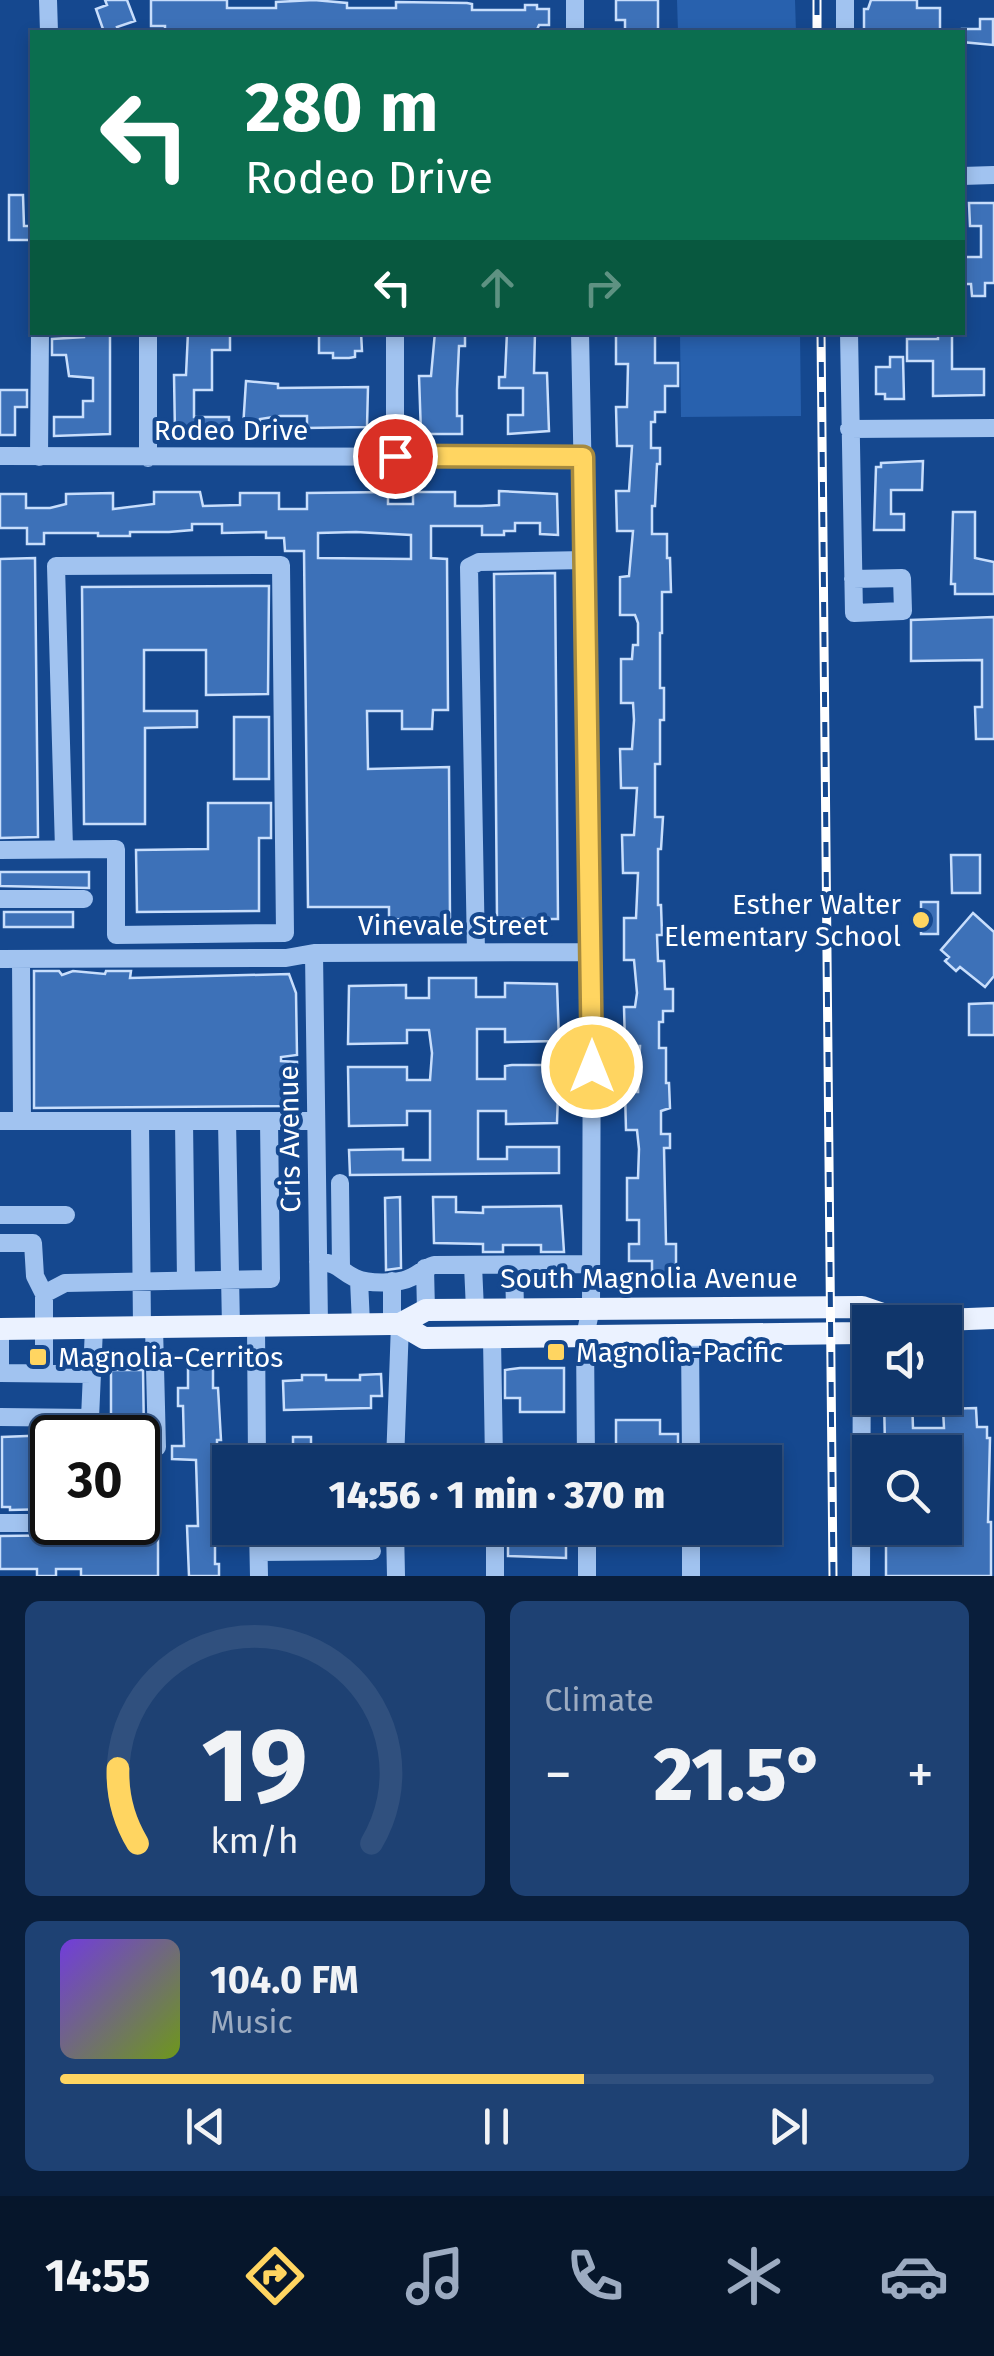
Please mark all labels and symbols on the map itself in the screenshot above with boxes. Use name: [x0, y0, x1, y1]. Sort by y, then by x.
street label: Rodeo Drive: [154, 414, 308, 447]
pin: [353, 414, 438, 499]
place label: Esther Walter Elementary School: [664, 888, 901, 953]
street label: Vinevale Street: [358, 909, 549, 942]
marker: Esther Walter Elementary School: [910, 909, 932, 931]
position arrow: [540, 1015, 644, 1119]
street label: Cris Avenue: [272, 1065, 307, 1213]
street label: South Magnolia Avenue: [500, 1262, 798, 1295]
place label: Magnolia-Pacific: [576, 1336, 783, 1369]
place label: Magnolia-Cerritos: [58, 1341, 283, 1374]
marker: Magnolia-Pacific: [545, 1341, 567, 1363]
marker: Magnolia-Cerritos: [27, 1346, 49, 1368]
speed limit sign: 30: [30, 1415, 160, 1545]

